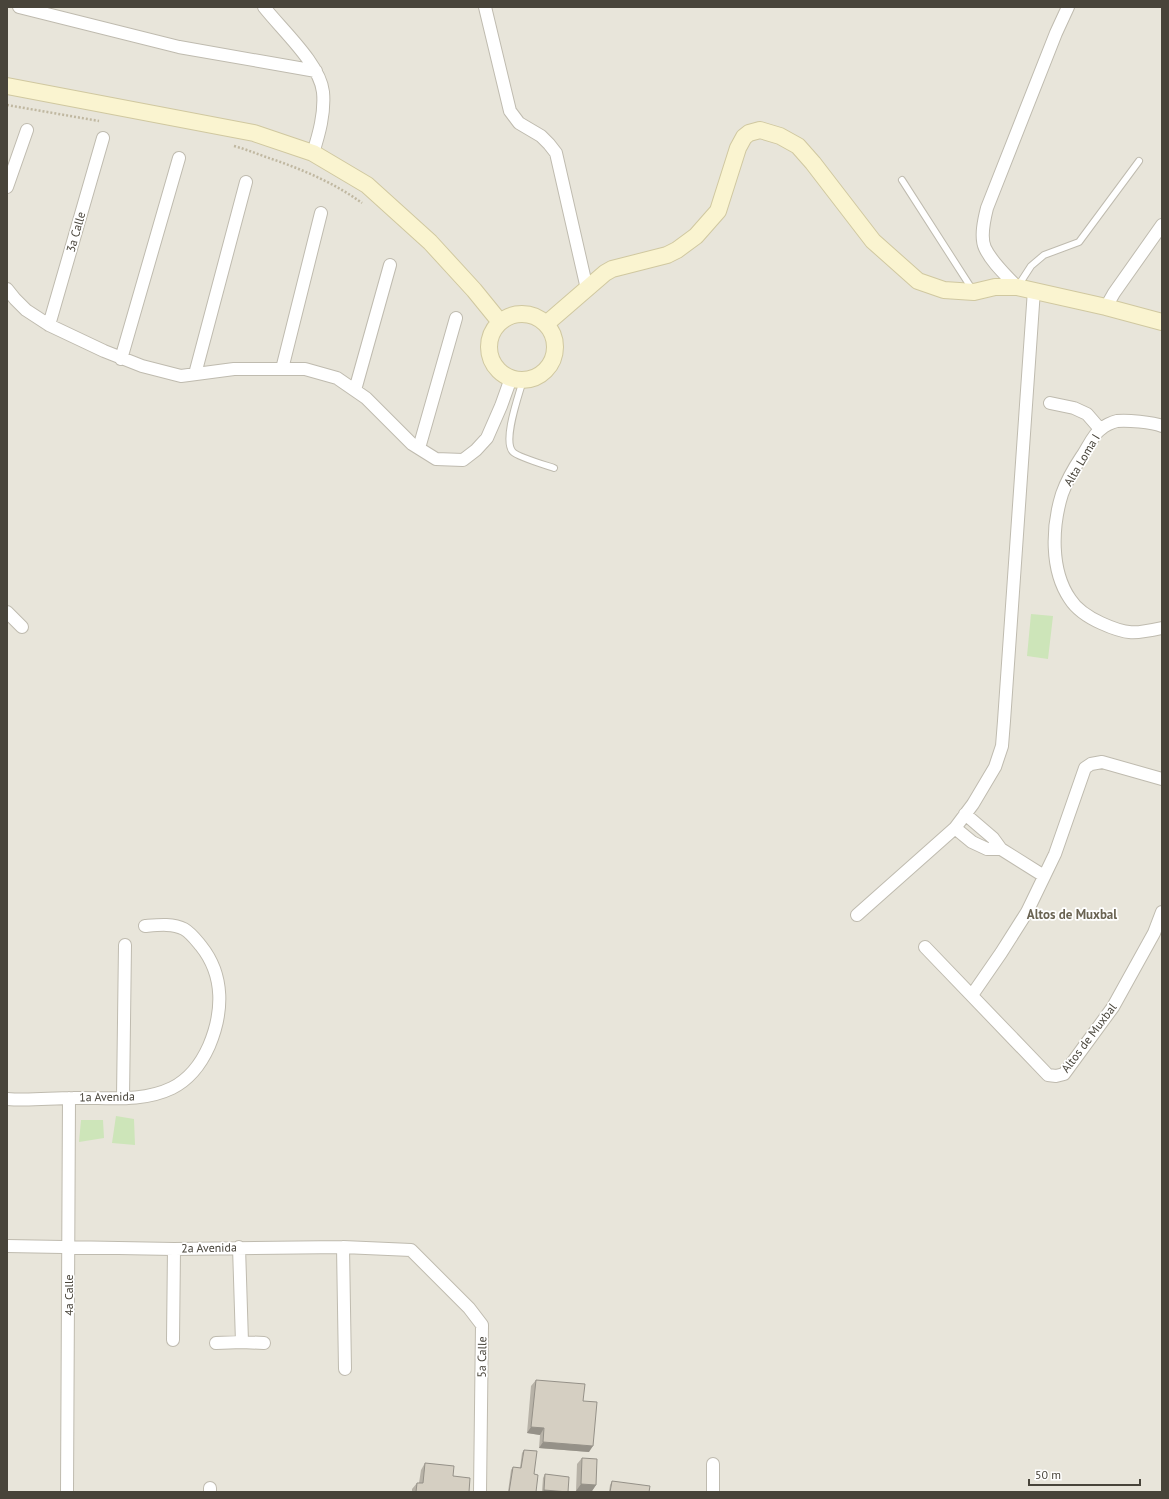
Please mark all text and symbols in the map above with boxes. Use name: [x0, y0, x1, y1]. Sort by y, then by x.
street label: 3a Calle: [63, 210, 88, 254]
street label: Alta Loma I: [1060, 431, 1103, 488]
district label: Altos de Muxbal: [1027, 906, 1117, 923]
street label: Altos de Muxbal: [1058, 1000, 1120, 1075]
street label: 1a Avenida: [79, 1089, 135, 1104]
street label: 2a Avenida: [181, 1240, 237, 1255]
street label: 4a Calle: [61, 1274, 76, 1316]
street label: 5a Calle: [474, 1336, 489, 1378]
scale bar: [1029, 1461, 1140, 1487]
text: 50 m: [1035, 1467, 1061, 1482]

